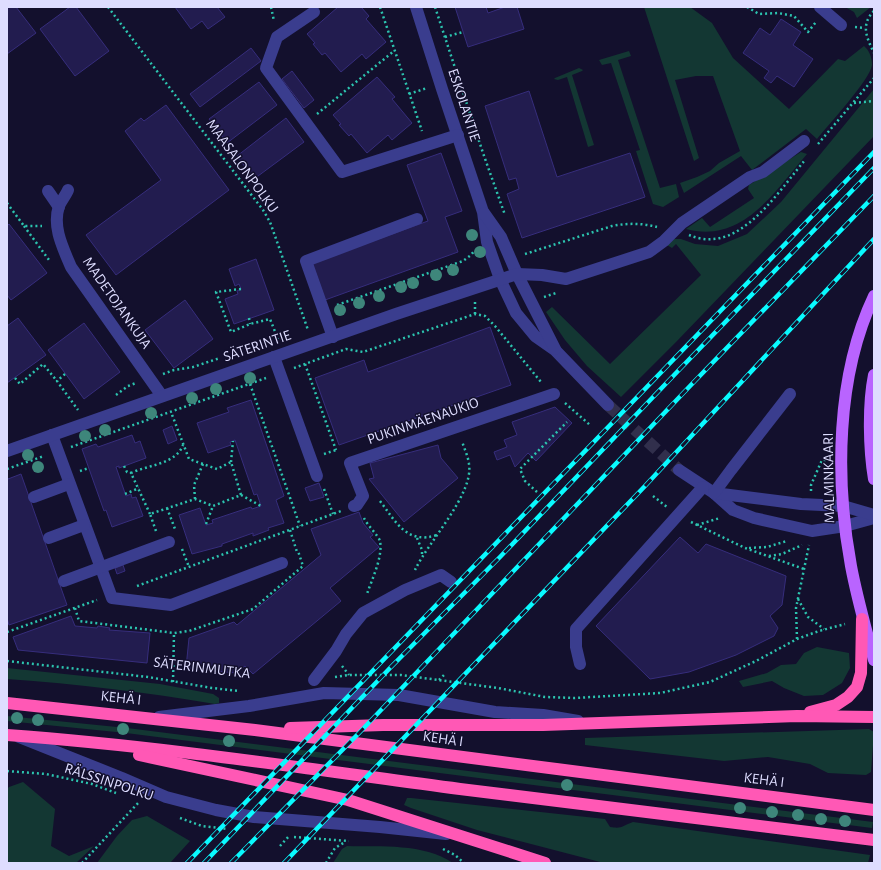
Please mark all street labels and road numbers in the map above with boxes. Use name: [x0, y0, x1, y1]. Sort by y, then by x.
street label: ESKOLANTIE: [445, 67, 483, 143]
street label: MAASALONPOLKU: [203, 116, 281, 216]
street label: MADETOJANKUJA: [80, 254, 154, 352]
street label: SÄTERINTIE: [221, 326, 293, 365]
street label: PUKINMÄENAUKIO: [365, 394, 481, 447]
street label: MALMINKAARI: [821, 433, 837, 523]
street label: SÄTERINMUTKA: [153, 654, 252, 681]
street label: KEHÄ I: [100, 687, 142, 708]
street label: KEHÄ I: [422, 728, 464, 749]
street label: RÄLSSINPOLKU: [63, 760, 156, 803]
street label: KEHÄ I: [743, 769, 785, 790]

